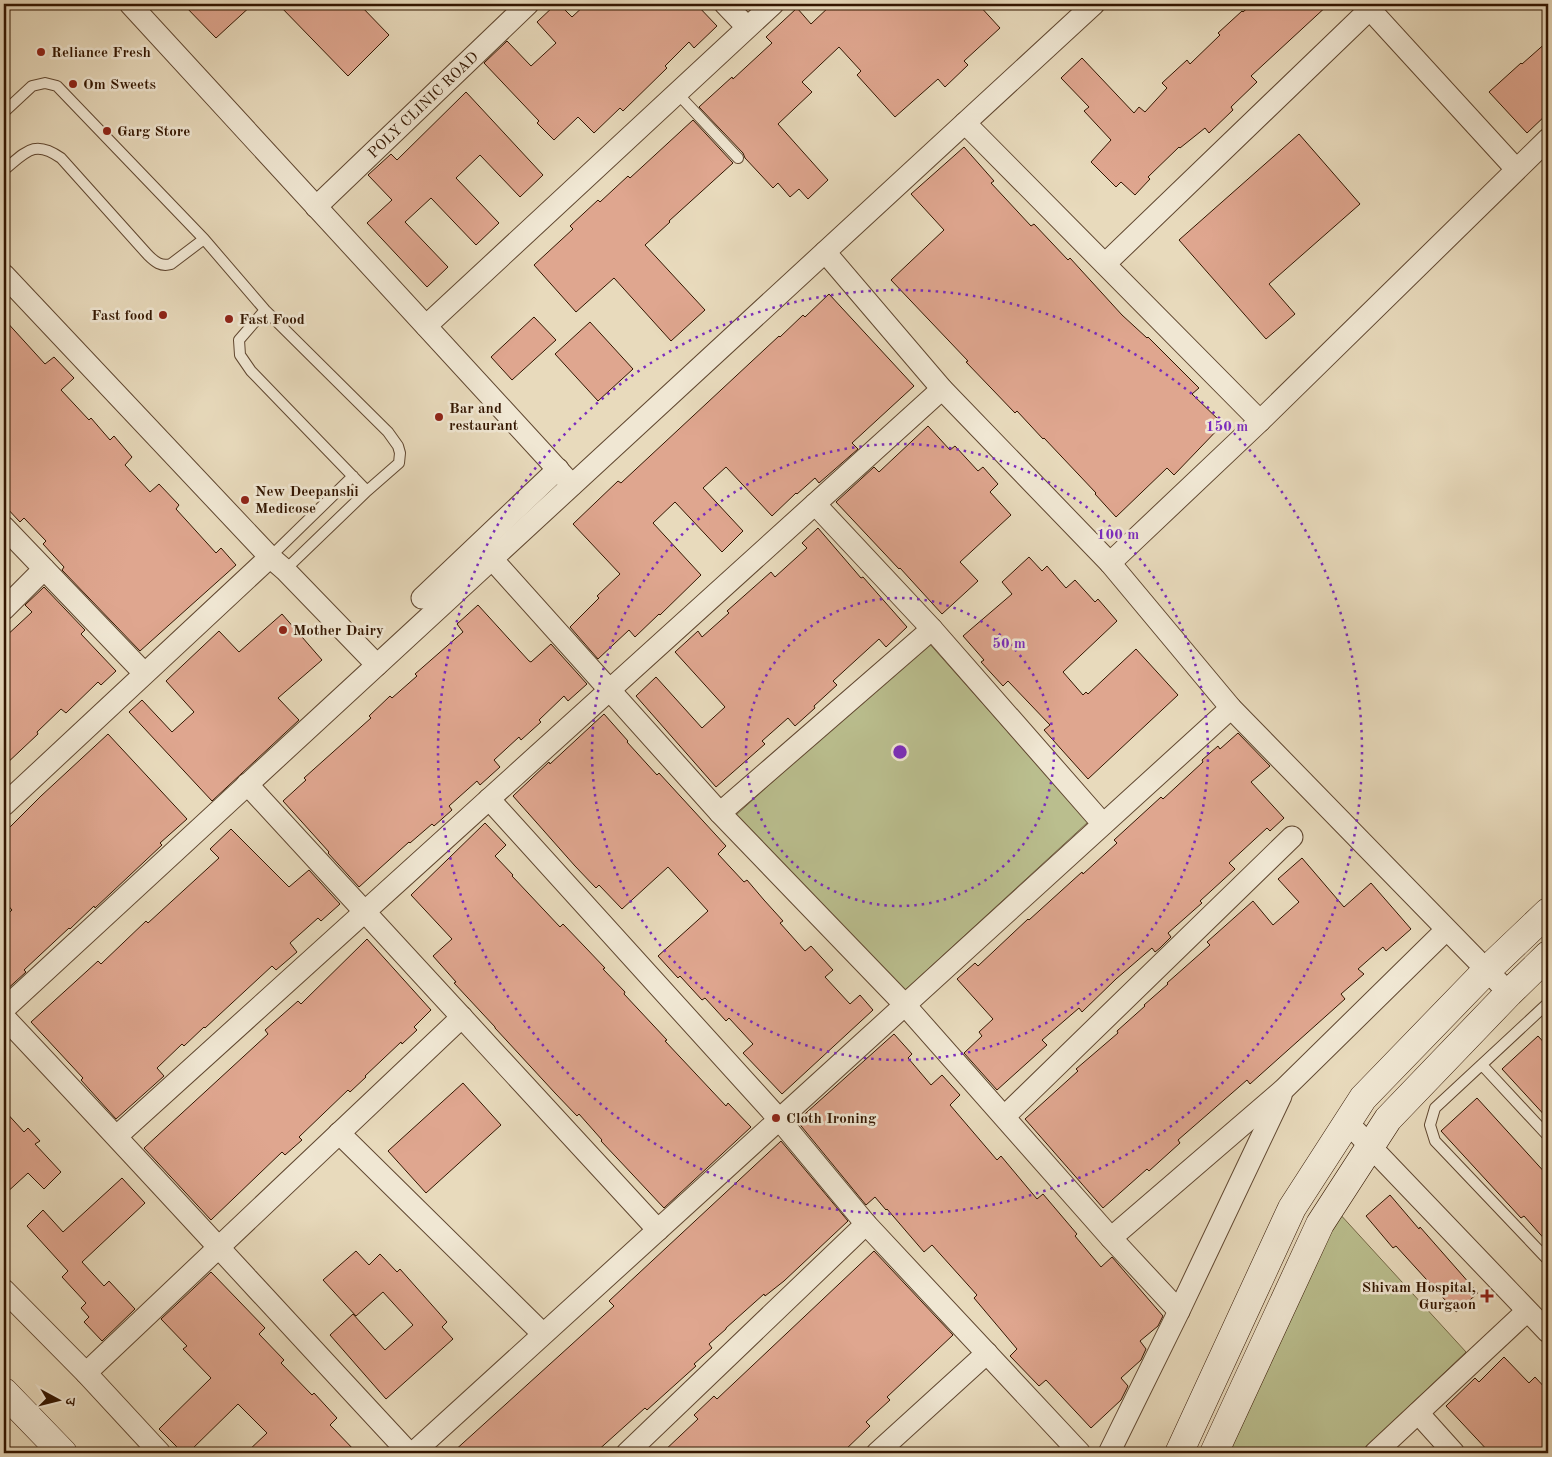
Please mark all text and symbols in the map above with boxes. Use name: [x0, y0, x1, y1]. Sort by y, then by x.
marker: Reliance Fresh: [35, 46, 47, 58]
place label: Reliance Fresh: [51, 46, 151, 61]
street label: POLY CLINIC ROAD: [366, 50, 482, 162]
marker: Om Sweets: [67, 78, 79, 90]
place label: Om Sweets: [83, 78, 156, 93]
marker: Garg Store: [101, 125, 113, 137]
place label: Garg Store: [117, 125, 190, 140]
place label: Fast food: [91, 309, 153, 324]
marker: Fast food: [157, 309, 169, 321]
marker: Fast Food: [223, 313, 235, 325]
place label: Fast Food: [239, 313, 305, 328]
place label: Bar and restaurant: [449, 402, 519, 434]
marker: Bar and restaurant: [433, 411, 445, 423]
text: 150 m: [1206, 420, 1248, 435]
place label: New Deepanshi Medicose: [255, 485, 359, 517]
marker: New Deepanshi Medicose: [239, 494, 251, 506]
text: 100 m: [1097, 528, 1139, 543]
marker: Mother Dairy: [277, 624, 289, 636]
place label: Mother Dairy: [293, 624, 384, 639]
text: 50 m: [992, 637, 1026, 652]
centre of rings: [891, 743, 909, 761]
marker: Cloth Ironing: [770, 1112, 782, 1124]
place label: Cloth Ironing: [786, 1112, 877, 1127]
place label: Shivam Hospital, Gurgaon: [1362, 1281, 1476, 1313]
marker: Shivam Hospital, Gurgaon: [1480, 1289, 1494, 1303]
north arrow: [32, 1374, 82, 1424]
text: उ: [62, 1396, 77, 1407]

